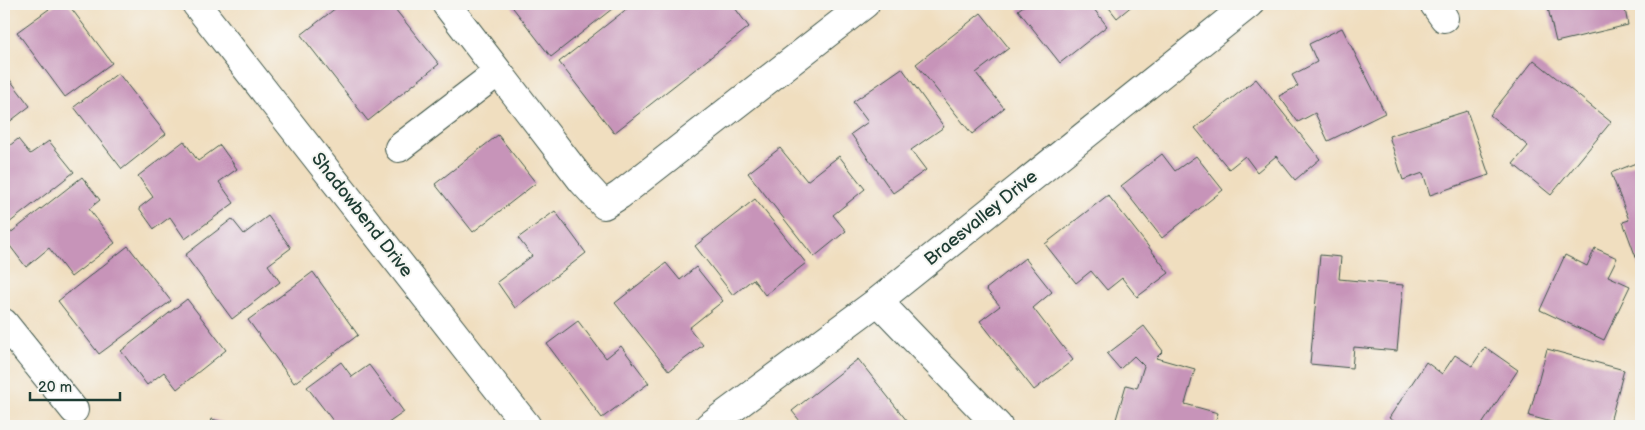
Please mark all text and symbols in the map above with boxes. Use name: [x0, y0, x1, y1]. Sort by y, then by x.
street label: Shadowbend Drive: [307, 149, 417, 282]
street label: Braesvalley Drive: [920, 166, 1042, 270]
scale bar: [30, 370, 120, 402]
text: 20 m: [38, 378, 72, 397]

